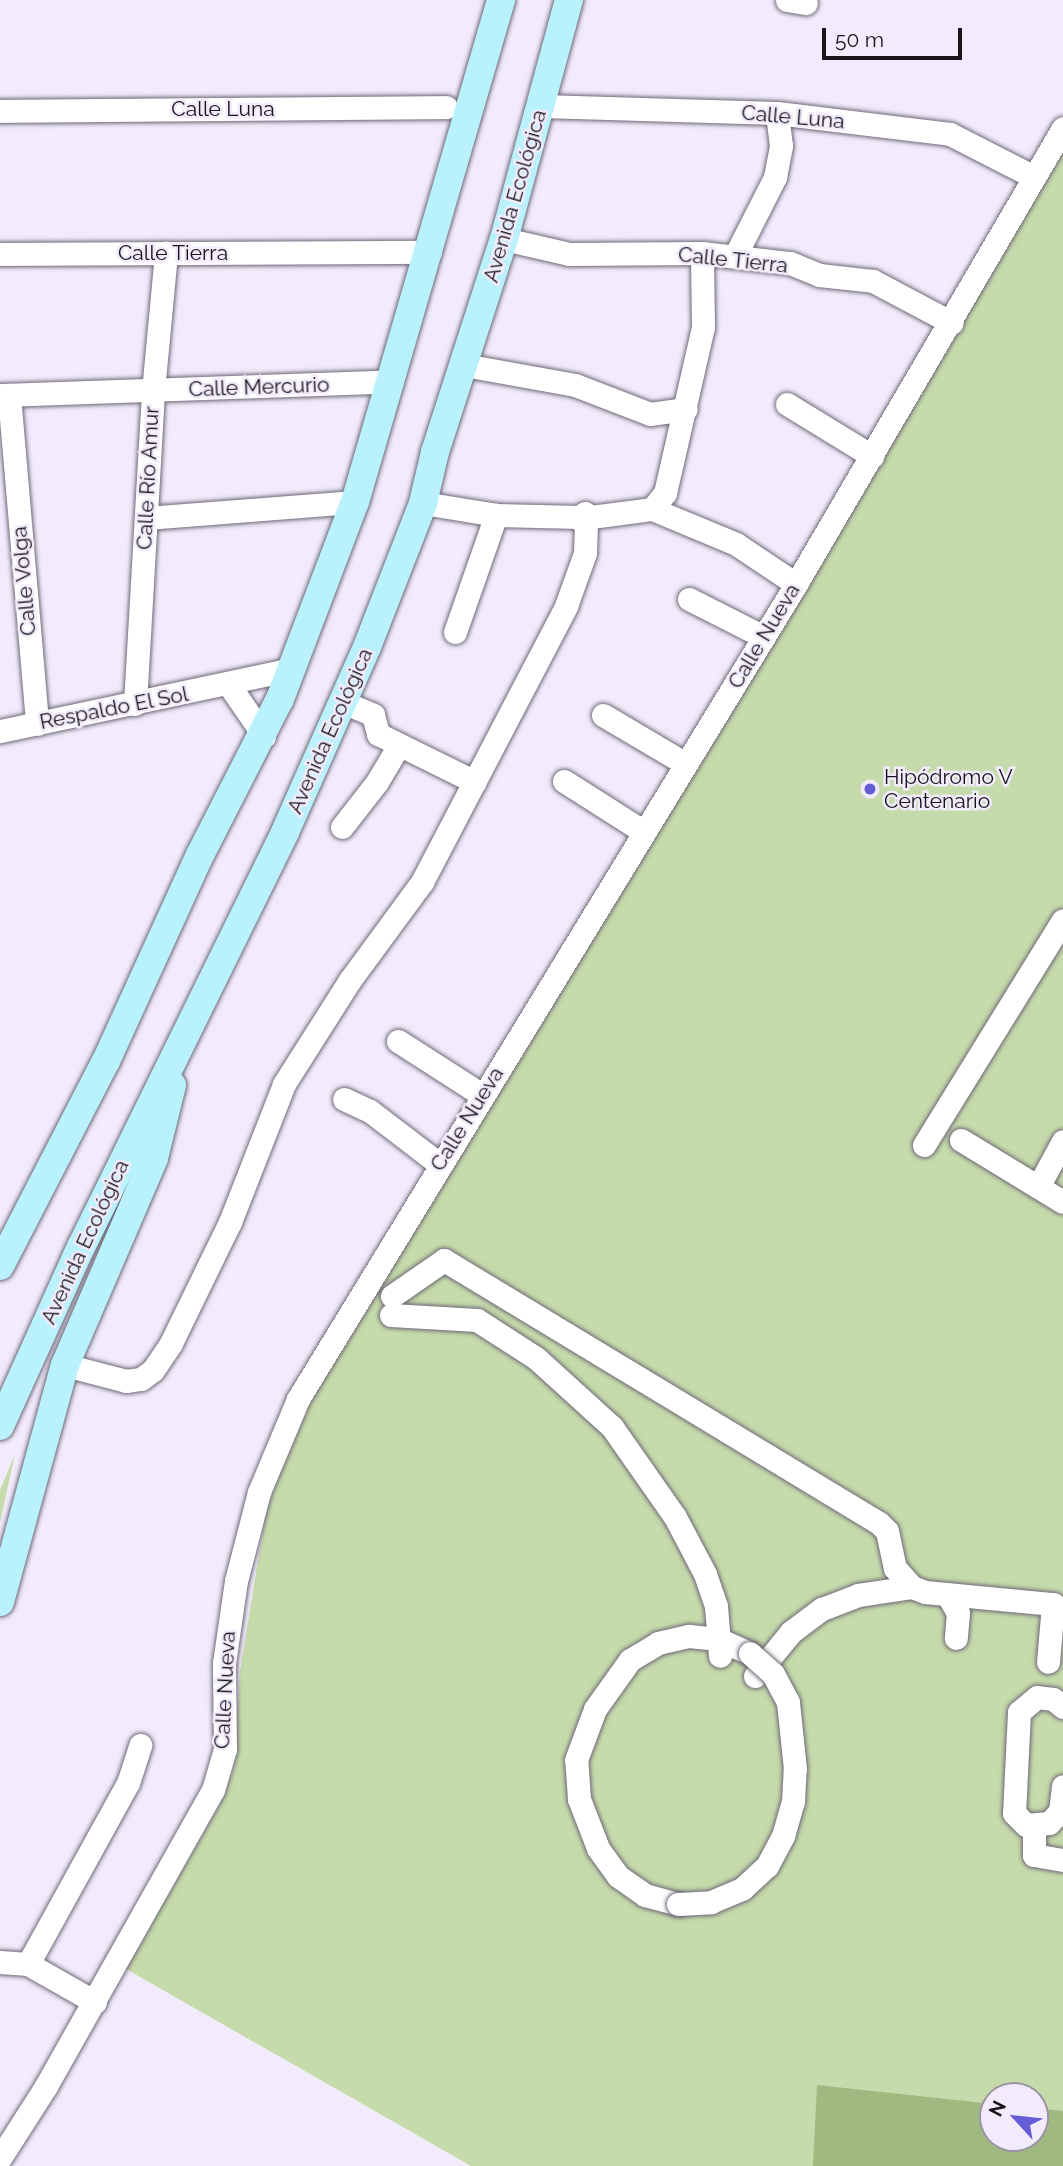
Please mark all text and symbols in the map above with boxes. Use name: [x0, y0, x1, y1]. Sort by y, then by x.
scale bar: [825, 14, 965, 58]
text: 50 m: [835, 27, 884, 52]
street label: Calle Luna: [171, 96, 275, 122]
street label: Calle Luna: [740, 100, 846, 134]
street label: Avenida Ecológica: [478, 107, 552, 285]
street label: Calle Tierra: [118, 240, 228, 266]
street label: Calle Tierra: [677, 242, 789, 278]
street label: Calle Mercurio: [188, 372, 330, 402]
street label: Calle Río Amur: [132, 405, 164, 551]
street label: Calle Volga: [7, 525, 41, 637]
street label: Calle Nueva: [723, 579, 805, 693]
street label: Avenida Ecológica: [282, 644, 378, 818]
street label: Respaldo El Sol: [37, 681, 191, 735]
place label: Hipódromo V Centenario: [884, 764, 1014, 814]
marker: Hipódromo V Centenario: [862, 781, 878, 797]
street label: Calle Nueva: [425, 1062, 509, 1176]
street label: Avenida Ecológica: [36, 1156, 134, 1328]
street label: Calle Nueva: [209, 1630, 241, 1750]
north arrow: [979, 2082, 1049, 2152]
text: N: [984, 2097, 1010, 2120]

